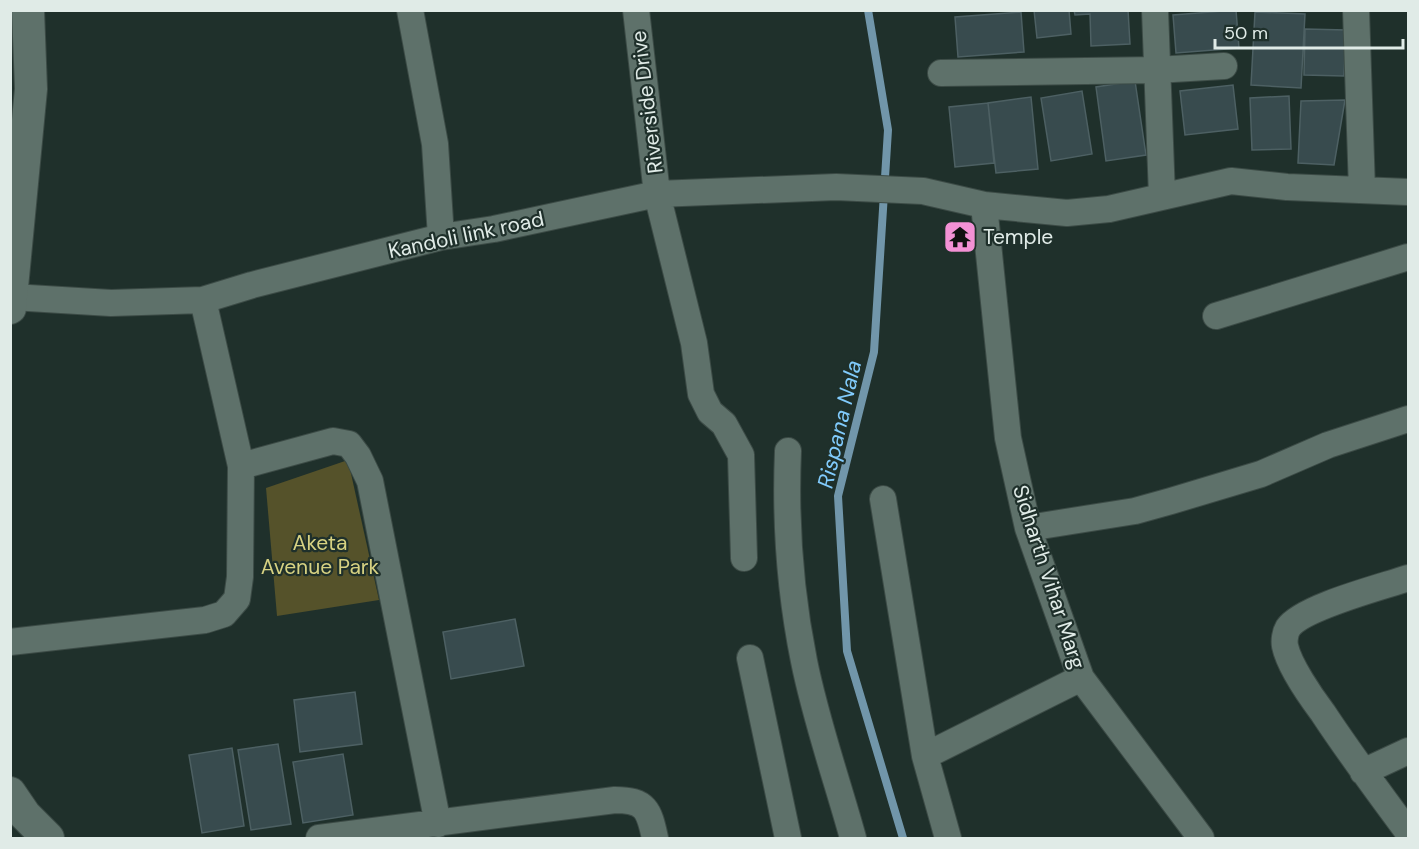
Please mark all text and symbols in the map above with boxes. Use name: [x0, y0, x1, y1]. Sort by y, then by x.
scale bar: [1215, 12, 1402, 50]
text: 50 m: [1224, 21, 1268, 45]
street label: Riverside Drive: [624, 29, 670, 175]
street label: Kandoli link road: [386, 205, 546, 265]
temple icon: Temple: [942, 219, 978, 255]
place label: Temple: [983, 223, 1053, 251]
water label: Rispana Nala: [811, 357, 868, 491]
street label: Sidharth Vihar Marg: [1006, 481, 1092, 673]
park label: Aketa Avenue Park: [261, 529, 380, 581]

